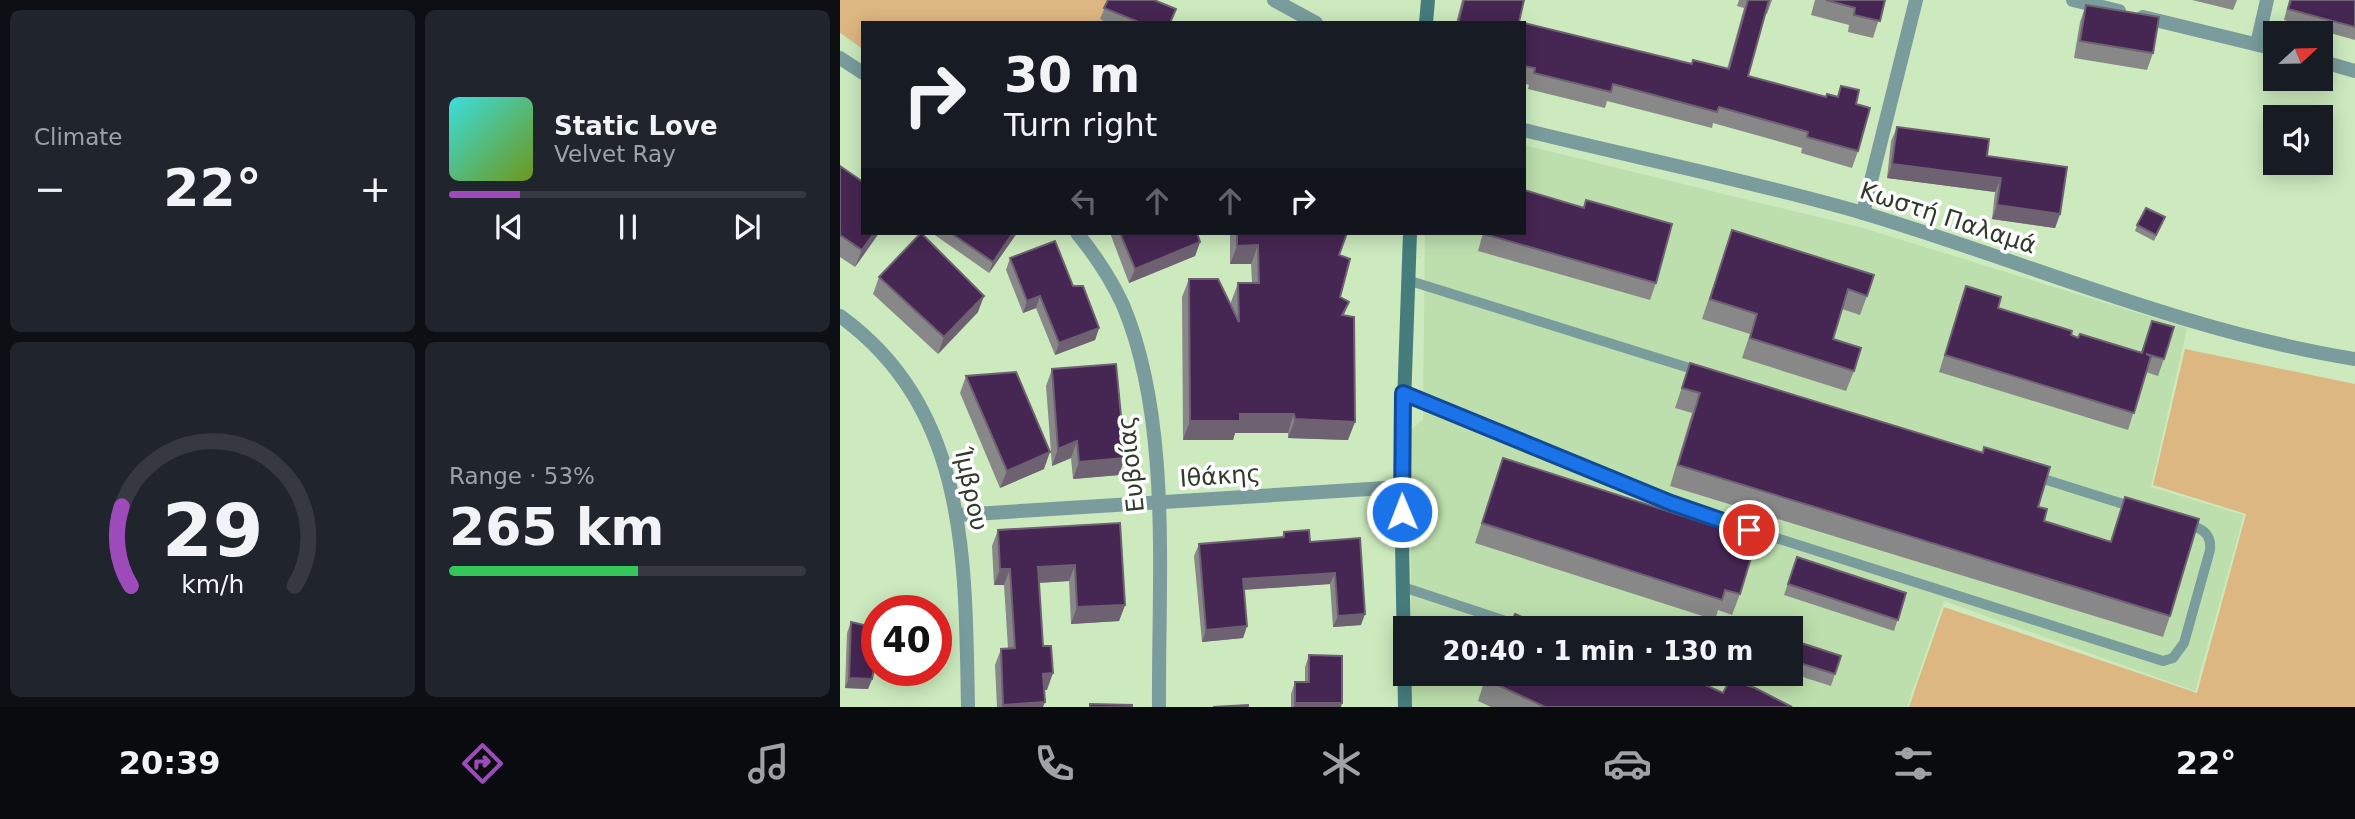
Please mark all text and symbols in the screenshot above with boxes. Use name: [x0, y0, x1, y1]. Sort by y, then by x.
north arrow: [2263, 21, 2333, 91]
map controls: [2263, 21, 2333, 175]
text: 30 m: [1004, 47, 1140, 104]
icon: right: [889, 49, 980, 140]
button: sound: [2263, 105, 2333, 175]
text: Turn right: [1004, 106, 1157, 144]
text: Static Love: [554, 111, 718, 141]
text: Climate: [34, 124, 123, 150]
text: Velvet Ray: [554, 141, 676, 167]
text: 22°: [163, 158, 262, 218]
text: −: [34, 167, 66, 211]
text: +: [359, 167, 391, 211]
street label: Κωστή Παλαμά: [1856, 176, 2040, 260]
icon: left: [1065, 182, 1103, 220]
icon: ahead: [1138, 182, 1176, 220]
icon: ahead: [1211, 182, 1249, 220]
icon: right: [1284, 182, 1322, 220]
icon: previous: [490, 208, 528, 246]
icon: pause: [609, 208, 647, 246]
icon: next: [728, 208, 766, 246]
street label: Ευβοίας: [1112, 414, 1150, 514]
street label: Ίμβρου: [948, 444, 993, 533]
street label: Ιθάκης: [1179, 459, 1261, 493]
text: Range · 53%: [449, 463, 595, 489]
position arrow: [1365, 475, 1439, 549]
text: 29: [162, 488, 263, 573]
text: 265 km: [449, 497, 664, 557]
pin: [1719, 500, 1779, 560]
icon: arrive: [1730, 511, 1768, 549]
text: km/h: [181, 569, 244, 598]
speed limit sign: 40: [861, 595, 952, 686]
text: 20:40 · 1 min · 130 m: [1443, 636, 1753, 666]
icon: directions: [458, 739, 507, 788]
icon: music: [744, 739, 793, 788]
icon: phone: [1030, 739, 1079, 788]
icon: climate: [1317, 739, 1366, 788]
icon: car: [1603, 739, 1652, 788]
icon: filters: [1889, 739, 1938, 788]
text: 20:39: [119, 744, 221, 782]
text: 22°: [2176, 744, 2236, 782]

